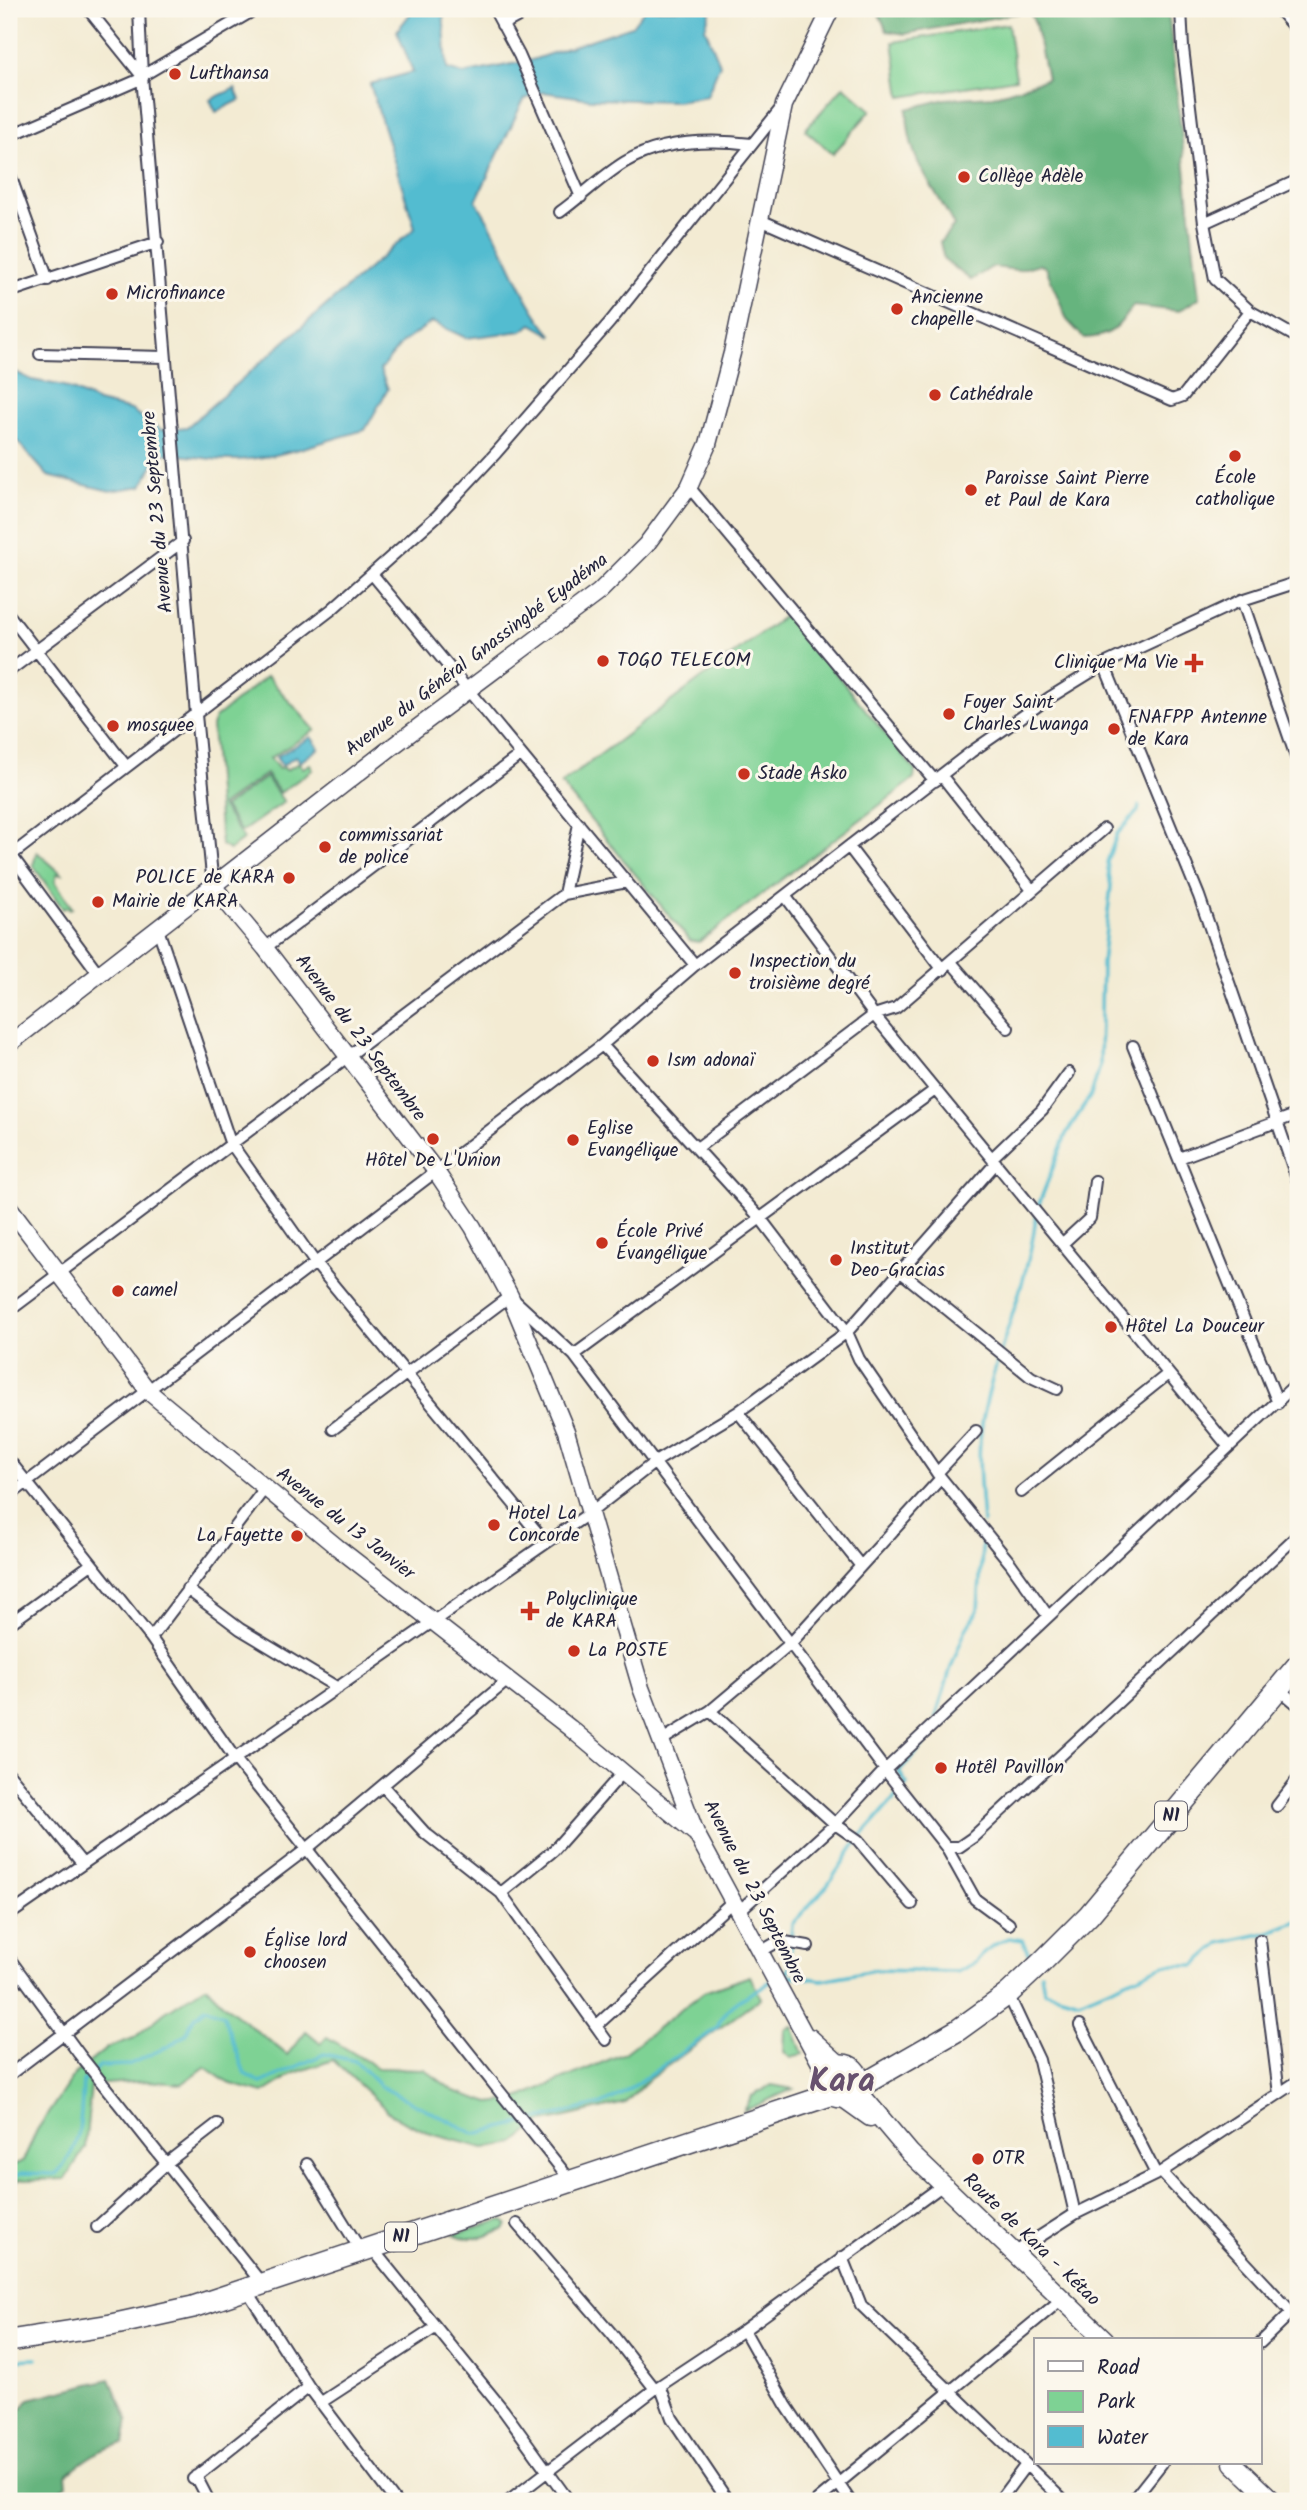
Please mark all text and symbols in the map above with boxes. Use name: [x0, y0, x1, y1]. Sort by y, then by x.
place label: Lufthansa: [189, 59, 269, 89]
marker: Lufthansa: [167, 66, 183, 82]
place label: Collège Adèle: [978, 162, 1084, 192]
marker: Collège Adèle: [956, 169, 972, 185]
place label: Microfinance: [126, 279, 226, 309]
place label: Ancienne chapelle: [911, 283, 983, 335]
marker: Microfinance: [104, 286, 120, 302]
marker: Ancienne chapelle: [889, 301, 905, 317]
place label: Cathédrale: [949, 380, 1033, 410]
marker: Cathédrale: [927, 387, 943, 403]
street label: Avenue du 23 Septembre: [134, 409, 182, 614]
marker: École catholique: [1227, 448, 1243, 464]
place label: École catholique: [1195, 463, 1275, 515]
place label: Paroisse Saint Pierre et Paul de Kara: [985, 464, 1150, 516]
marker: Paroisse Saint Pierre et Paul de Kara: [963, 482, 979, 498]
street label: Avenue du Général Gnassingbé Eyadéma: [339, 546, 615, 764]
place label: TOGO TELECOM: [617, 646, 750, 676]
place label: Clinique Ma Vie: [1054, 648, 1178, 678]
marker: TOGO TELECOM: [595, 653, 611, 669]
marker: Clinique Ma Vie: [1184, 653, 1204, 673]
place label: Foyer Saint Charles Lwanga: [963, 688, 1089, 740]
place label: FNAFPP Antenne de Kara: [1128, 703, 1267, 755]
marker: Foyer Saint Charles Lwanga: [941, 706, 957, 722]
place label: mosquee: [127, 711, 195, 741]
marker: mosquee: [105, 718, 121, 734]
marker: FNAFPP Antenne de Kara: [1106, 721, 1122, 737]
place label: Stade Asko: [758, 759, 847, 789]
marker: Stade Asko: [736, 766, 752, 782]
place label: commissariat de police: [339, 821, 444, 873]
marker: commissariat de police: [317, 839, 333, 855]
place label: POLICE de KARA: [136, 863, 275, 893]
marker: POLICE de KARA: [281, 870, 297, 886]
place label: Mairie de KARA: [112, 887, 238, 917]
marker: Mairie de KARA: [90, 894, 106, 910]
place label: Inspection du troisième degré: [749, 947, 870, 999]
street label: Avenue du 23 Septembre: [287, 948, 433, 1128]
marker: Inspection du troisième degré: [727, 965, 743, 981]
place label: Ism adonaï: [667, 1046, 757, 1076]
marker: Ism adonaï: [645, 1053, 661, 1069]
place label: Eglise Evangélique: [587, 1114, 679, 1166]
marker: Hôtel De L'Union: [425, 1131, 441, 1147]
marker: Eglise Evangélique: [565, 1132, 581, 1148]
place label: Hôtel De L'Union: [365, 1146, 501, 1176]
place label: École Privé Évangélique: [616, 1217, 708, 1269]
place label: Institut Deo-Gracias: [850, 1234, 945, 1286]
marker: École Privé Évangélique: [594, 1235, 610, 1251]
marker: Institut Deo-Gracias: [828, 1252, 844, 1268]
place label: camel: [132, 1276, 178, 1306]
marker: camel: [110, 1283, 126, 1299]
place label: Hôtel La Douceur: [1125, 1312, 1266, 1342]
marker: Hôtel La Douceur: [1103, 1319, 1119, 1335]
street label: Avenue du 13 Janvier: [269, 1460, 422, 1589]
place label: Hotel La Concorde: [508, 1499, 580, 1551]
marker: Hotel La Concorde: [486, 1517, 502, 1533]
place label: La Fayette: [197, 1521, 283, 1551]
marker: La Fayette: [289, 1528, 305, 1544]
place label: Polyclinique de KARA: [546, 1585, 638, 1637]
marker: Polyclinique de KARA: [520, 1601, 540, 1621]
place label: La POSTE: [588, 1636, 669, 1666]
marker: La POSTE: [566, 1643, 582, 1659]
place label: Hotêl Pavillon: [955, 1753, 1064, 1783]
marker: Hotêl Pavillon: [933, 1760, 949, 1776]
street label: Avenue du 23 Septembre: [695, 1795, 814, 1990]
road number: N1: [1155, 1802, 1187, 1830]
place label: Église lord choosen: [264, 1926, 347, 1978]
marker: Église lord choosen: [242, 1944, 258, 1960]
district label: Kara: [809, 2056, 875, 2109]
place label: OTR: [992, 2144, 1025, 2174]
marker: OTR: [970, 2151, 986, 2167]
street label: Route de Kara - Kétao: [955, 2166, 1107, 2314]
road number: N1: [385, 2222, 417, 2252]
legend: [1034, 2338, 1262, 2464]
text: Road: [1097, 2352, 1140, 2385]
text: Park: [1097, 2386, 1135, 2419]
text: Water: [1097, 2422, 1149, 2455]

